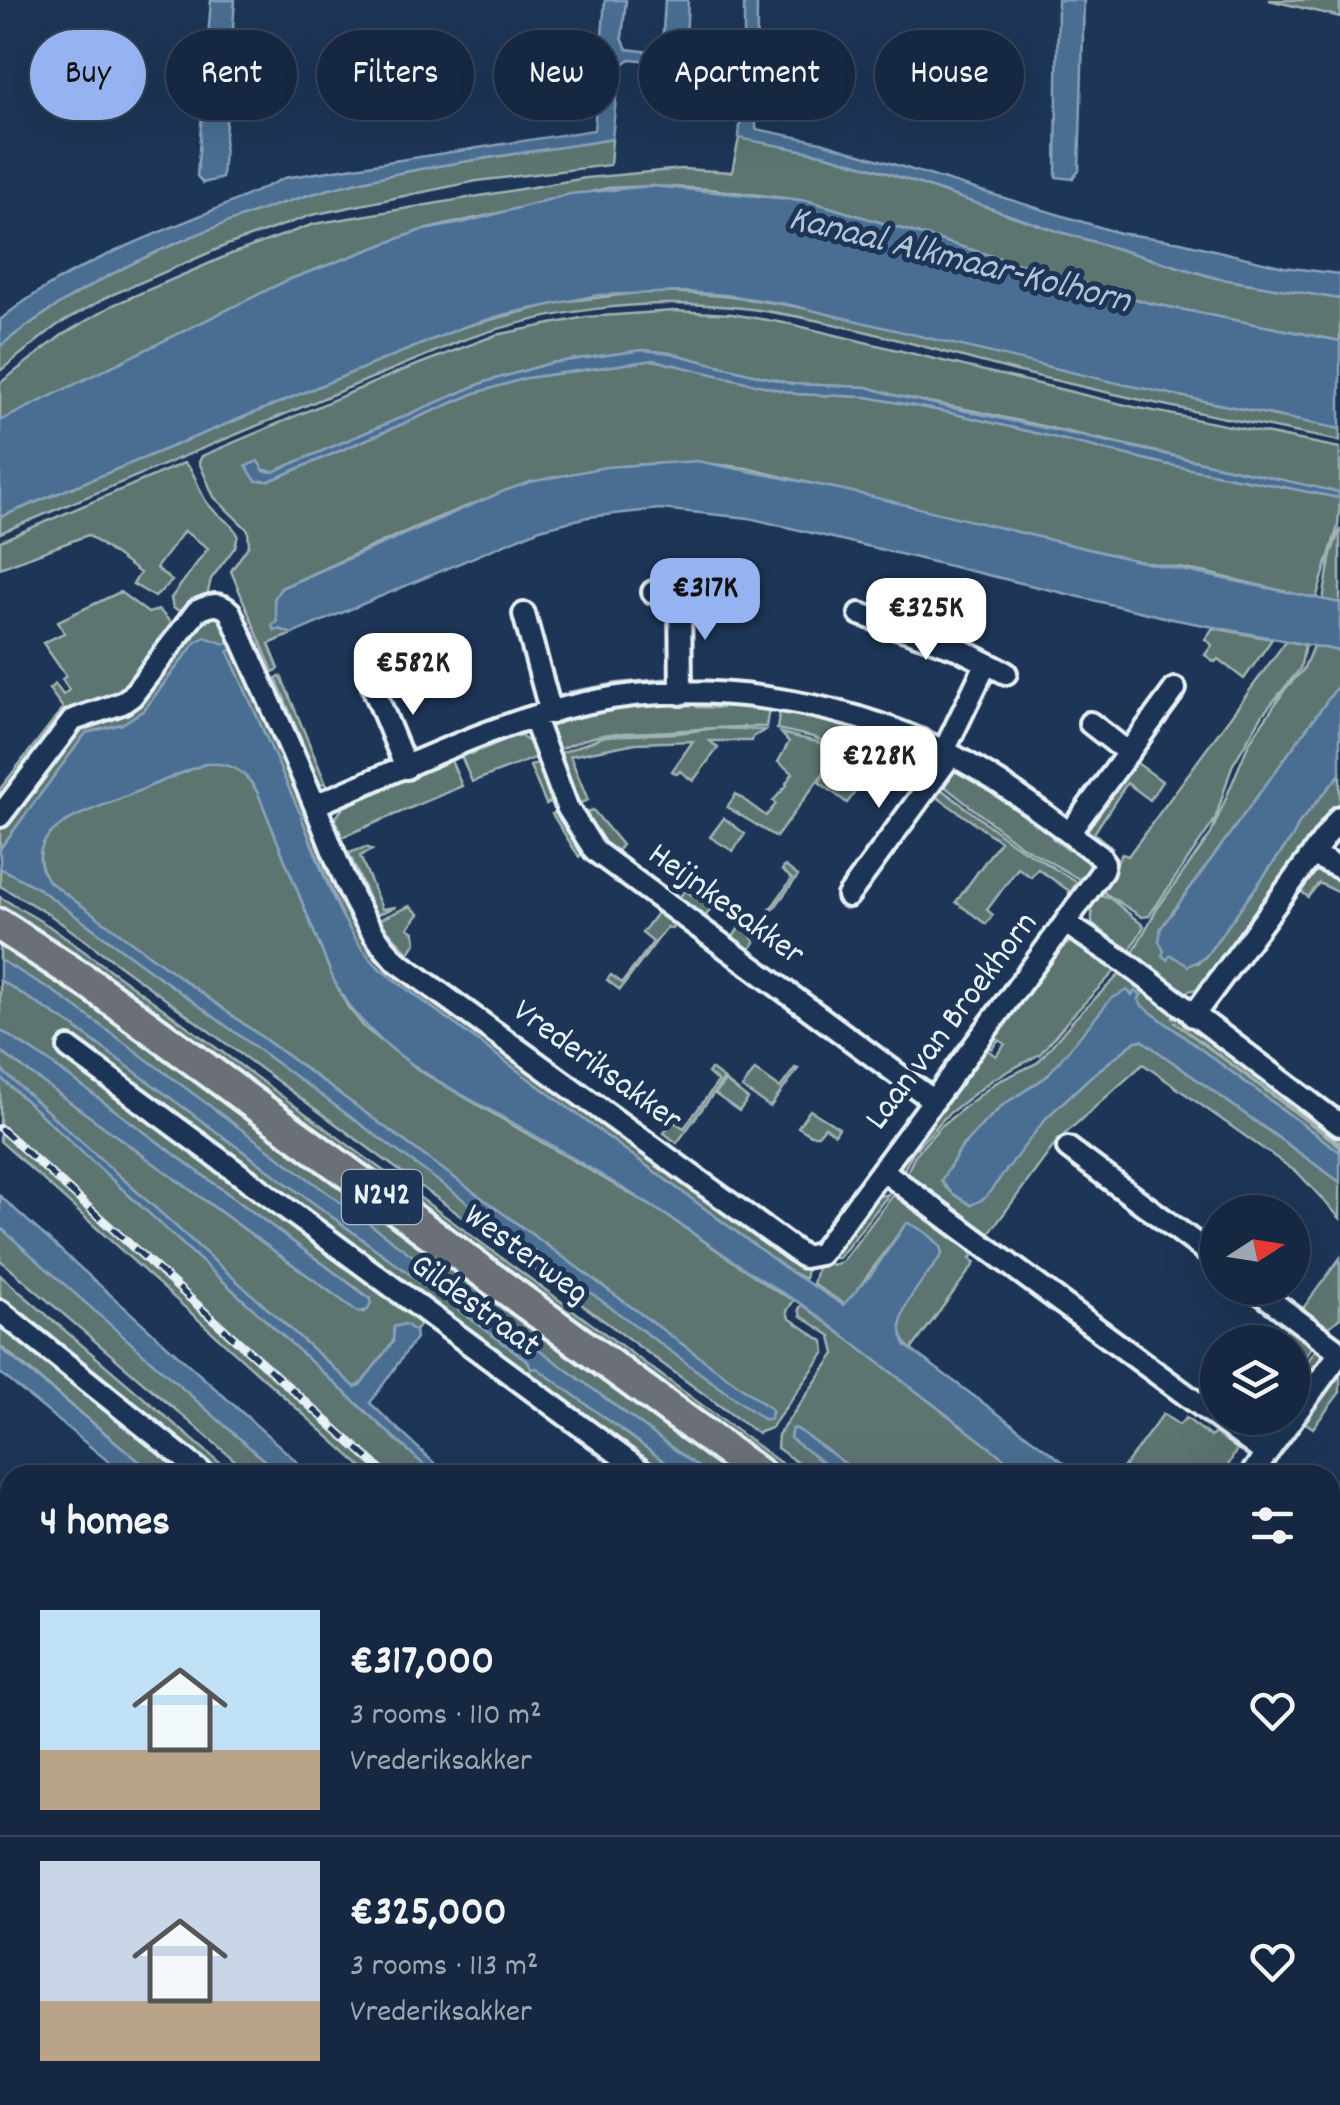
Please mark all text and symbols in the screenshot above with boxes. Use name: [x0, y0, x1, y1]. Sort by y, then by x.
chip: Buy: [30, 30, 146, 120]
chip: Rent: [166, 30, 297, 120]
chip: Filters: [317, 30, 474, 120]
chip: New: [494, 30, 619, 120]
chip: Apartment: [639, 30, 855, 120]
chip: House: [875, 30, 1024, 120]
water label: Kanaal Alkmaar-Kolhorn: [783, 193, 1137, 331]
pin: €317K: [635, 558, 775, 643]
text: €317K: [672, 567, 738, 613]
pin: €325K: [856, 578, 996, 663]
text: €325K: [888, 587, 964, 633]
pin: €582K: [343, 633, 483, 718]
text: €582K: [376, 642, 450, 688]
pin: €228K: [809, 726, 949, 811]
text: €228K: [842, 735, 916, 781]
street label: Heijnkesakker: [636, 832, 814, 980]
street label: Laan van Broekhorn: [854, 902, 1052, 1142]
street label: Vrederiksakker: [501, 988, 691, 1146]
road number: N242: [342, 1170, 422, 1224]
street label: Westerweg: [452, 1193, 598, 1319]
north arrow: [1200, 1195, 1310, 1305]
map controls: [1200, 1195, 1310, 1435]
street label: Gildestraat: [398, 1243, 550, 1372]
button: layers: [1200, 1325, 1310, 1435]
text: 4 homes: [40, 1495, 170, 1555]
icon: filters: [1245, 1498, 1300, 1553]
text: €317,000: [350, 1634, 494, 1694]
icon: home: [120, 1650, 240, 1770]
icon: heart: [1245, 1683, 1300, 1738]
text: 3 rooms · 110 m²: [350, 1694, 542, 1740]
text: Vrederiksakker: [350, 1740, 532, 1786]
text: €325,000: [350, 1885, 507, 1945]
icon: home: [120, 1901, 240, 2021]
icon: heart: [1245, 1934, 1300, 1989]
text: 3 rooms · 113 m²: [350, 1945, 539, 1991]
text: Vrederiksakker: [350, 1991, 532, 2037]

